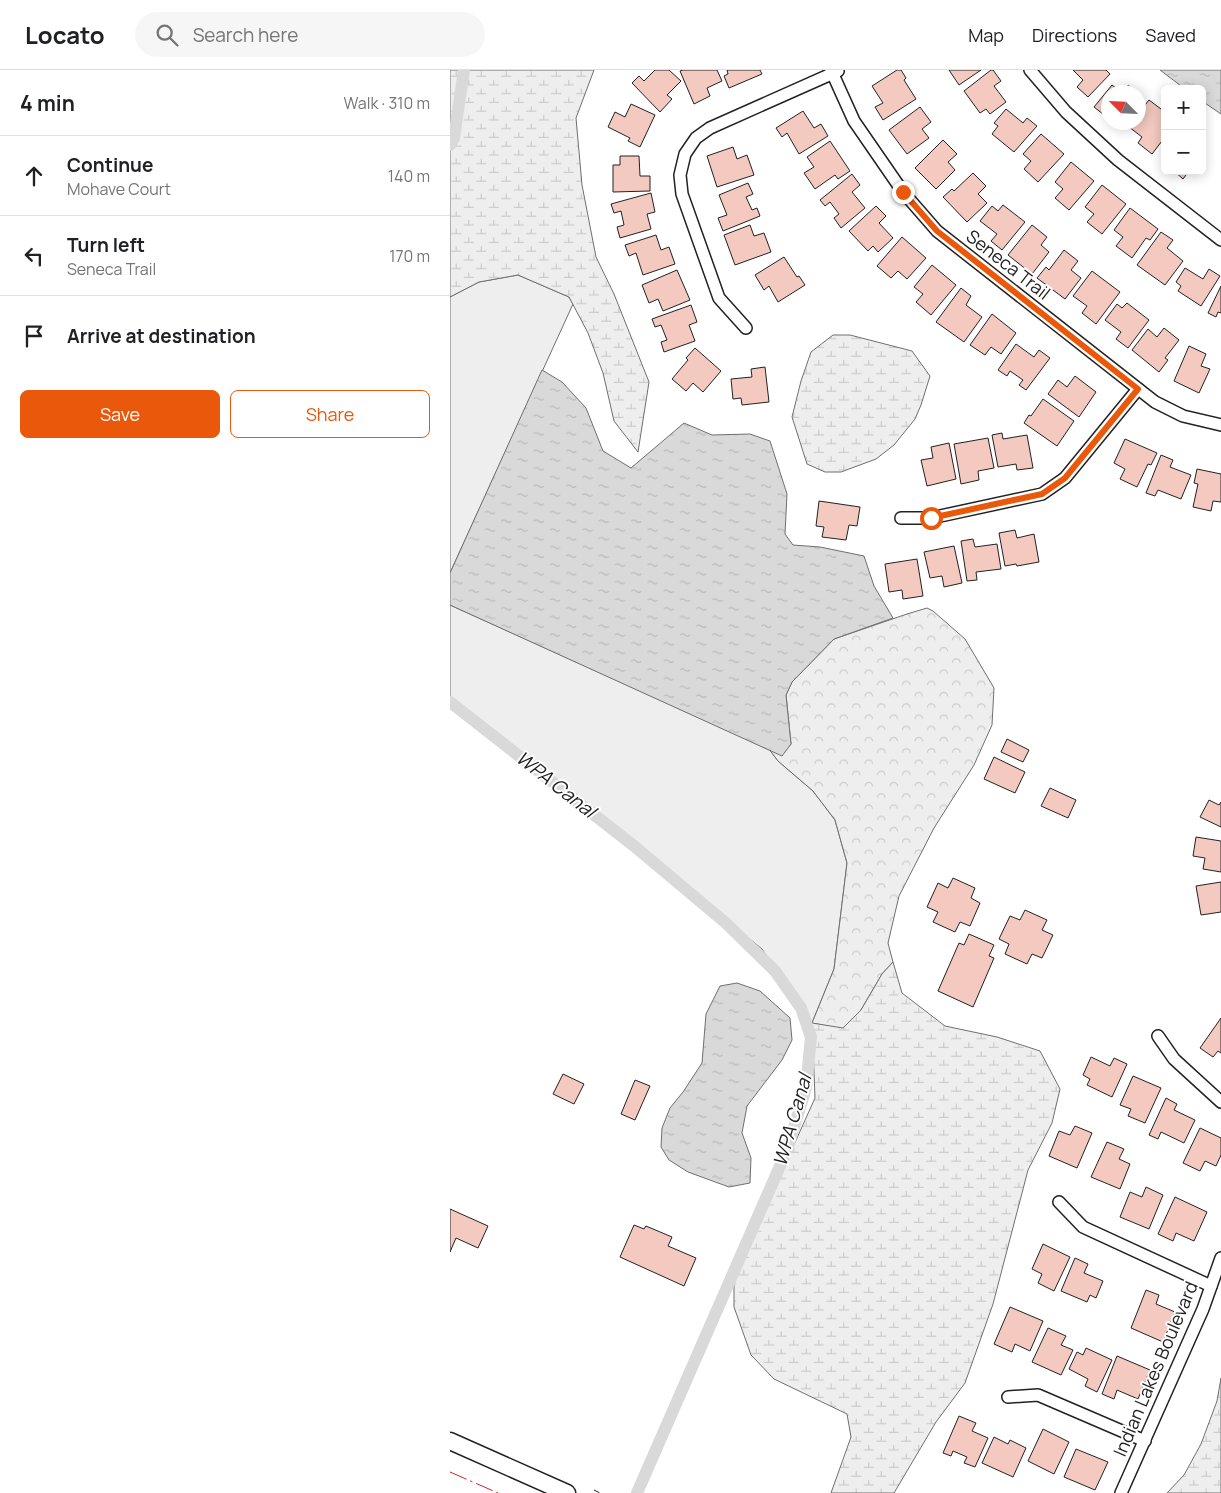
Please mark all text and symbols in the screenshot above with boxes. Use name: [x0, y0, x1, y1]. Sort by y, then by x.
search box: [135, 12, 485, 57]
text: Locato: [25, 18, 105, 51]
icon: search: [153, 21, 181, 49]
text: Search here: [193, 22, 298, 48]
text: Map: [968, 23, 1004, 47]
text: Directions: [1032, 23, 1117, 47]
text: Saved: [1145, 23, 1196, 47]
north arrow: [1101, 85, 1146, 130]
map controls: [1161, 85, 1206, 175]
button: +: [1161, 85, 1206, 130]
text: 4 min: [20, 89, 75, 117]
text: Walk · 310 m: [344, 92, 430, 114]
button: −: [1161, 130, 1206, 175]
text: Continue: [67, 152, 153, 178]
icon: ahead: [20, 162, 48, 190]
text: 140 m: [388, 165, 430, 187]
text: Mohave Court: [67, 178, 171, 200]
route end: [892, 181, 915, 204]
street label: Seneca Trail: [962, 224, 1056, 305]
text: Turn left: [67, 232, 145, 258]
icon: left: [20, 242, 48, 270]
text: 170 m: [389, 245, 430, 267]
text: Seneca Trail: [67, 258, 156, 280]
icon: arrive: [20, 322, 48, 350]
text: Arrive at destination: [67, 323, 256, 349]
button: Save: [20, 390, 220, 438]
button: Share: [230, 390, 430, 438]
route start: [920, 507, 943, 530]
water label: WPA Canal: [511, 745, 603, 825]
water label: WPA Canal: [766, 1069, 818, 1169]
street label: Indian Lakes Boulevard: [1107, 1277, 1203, 1460]

